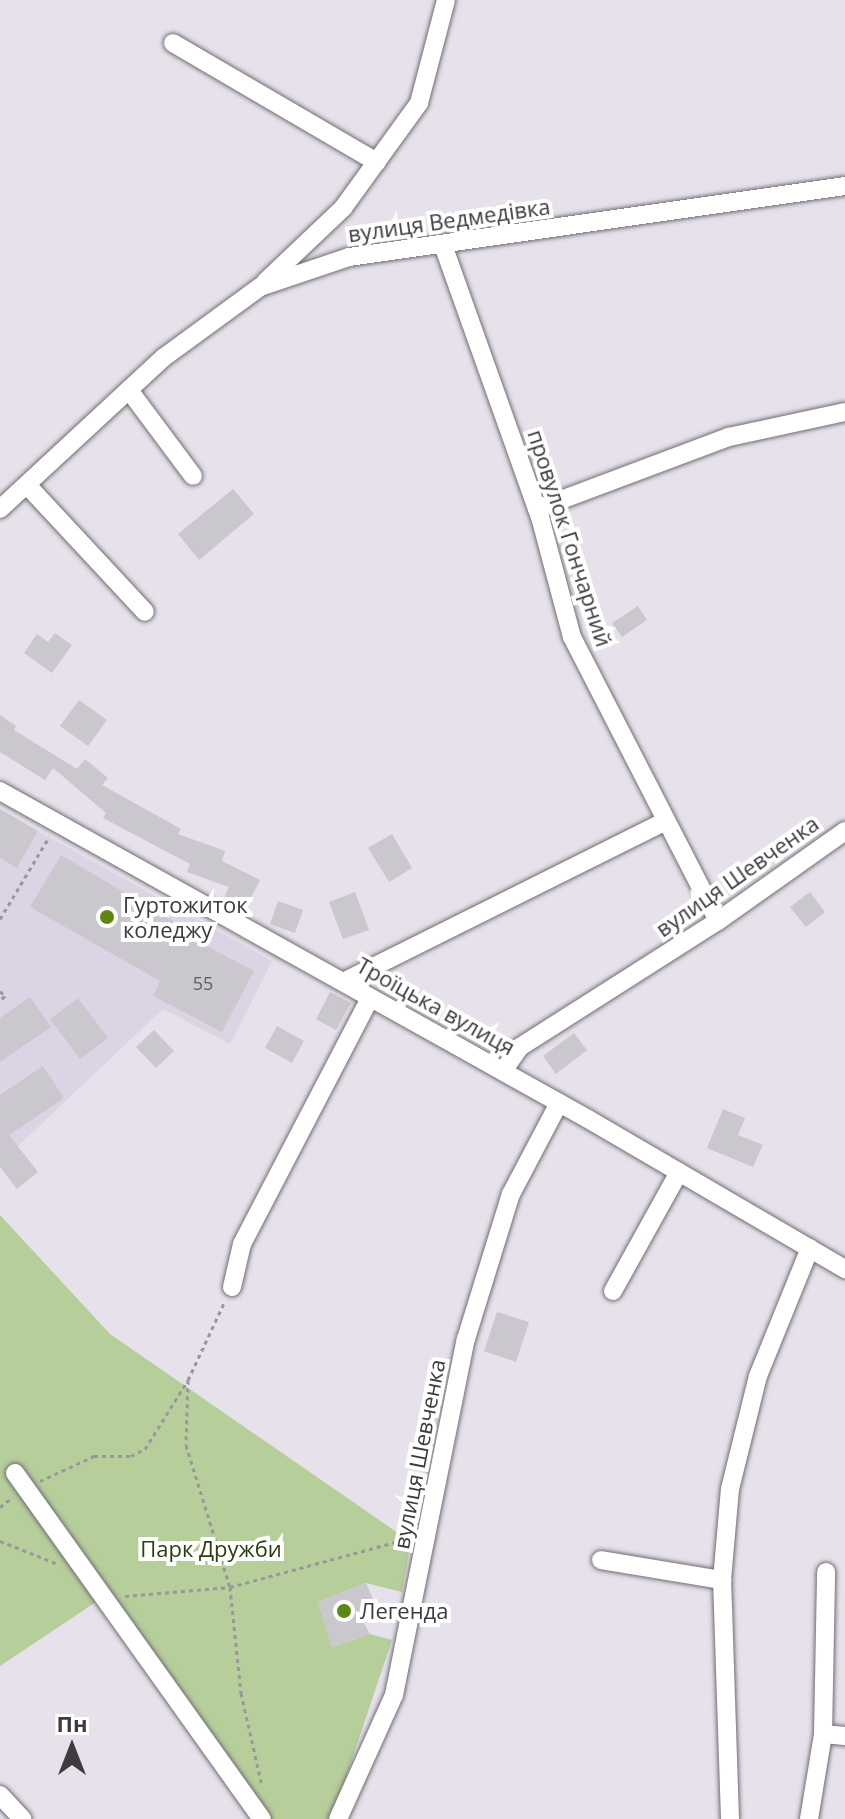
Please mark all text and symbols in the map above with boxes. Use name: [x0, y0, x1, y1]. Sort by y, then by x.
street label: вулиця Ведмедівка: [346, 193, 552, 247]
street label: провулок Гончарний: [522, 426, 618, 650]
street label: вулиця Шевченка: [650, 810, 824, 942]
place label: Гуртожиток коледжу: [123, 891, 248, 942]
marker: Гуртожиток коледжу: [98, 908, 116, 926]
street label: Троїцька вулиця: [352, 952, 520, 1060]
house number: 55: [193, 972, 213, 994]
street label: вулиця Шевченка: [388, 1357, 450, 1551]
park label: Парк Дружби: [140, 1536, 282, 1562]
place label: Легенда: [360, 1598, 448, 1624]
marker: Легенда: [335, 1602, 353, 1620]
north arrow: [32, 1707, 112, 1787]
text: Пн: [57, 1708, 87, 1738]

